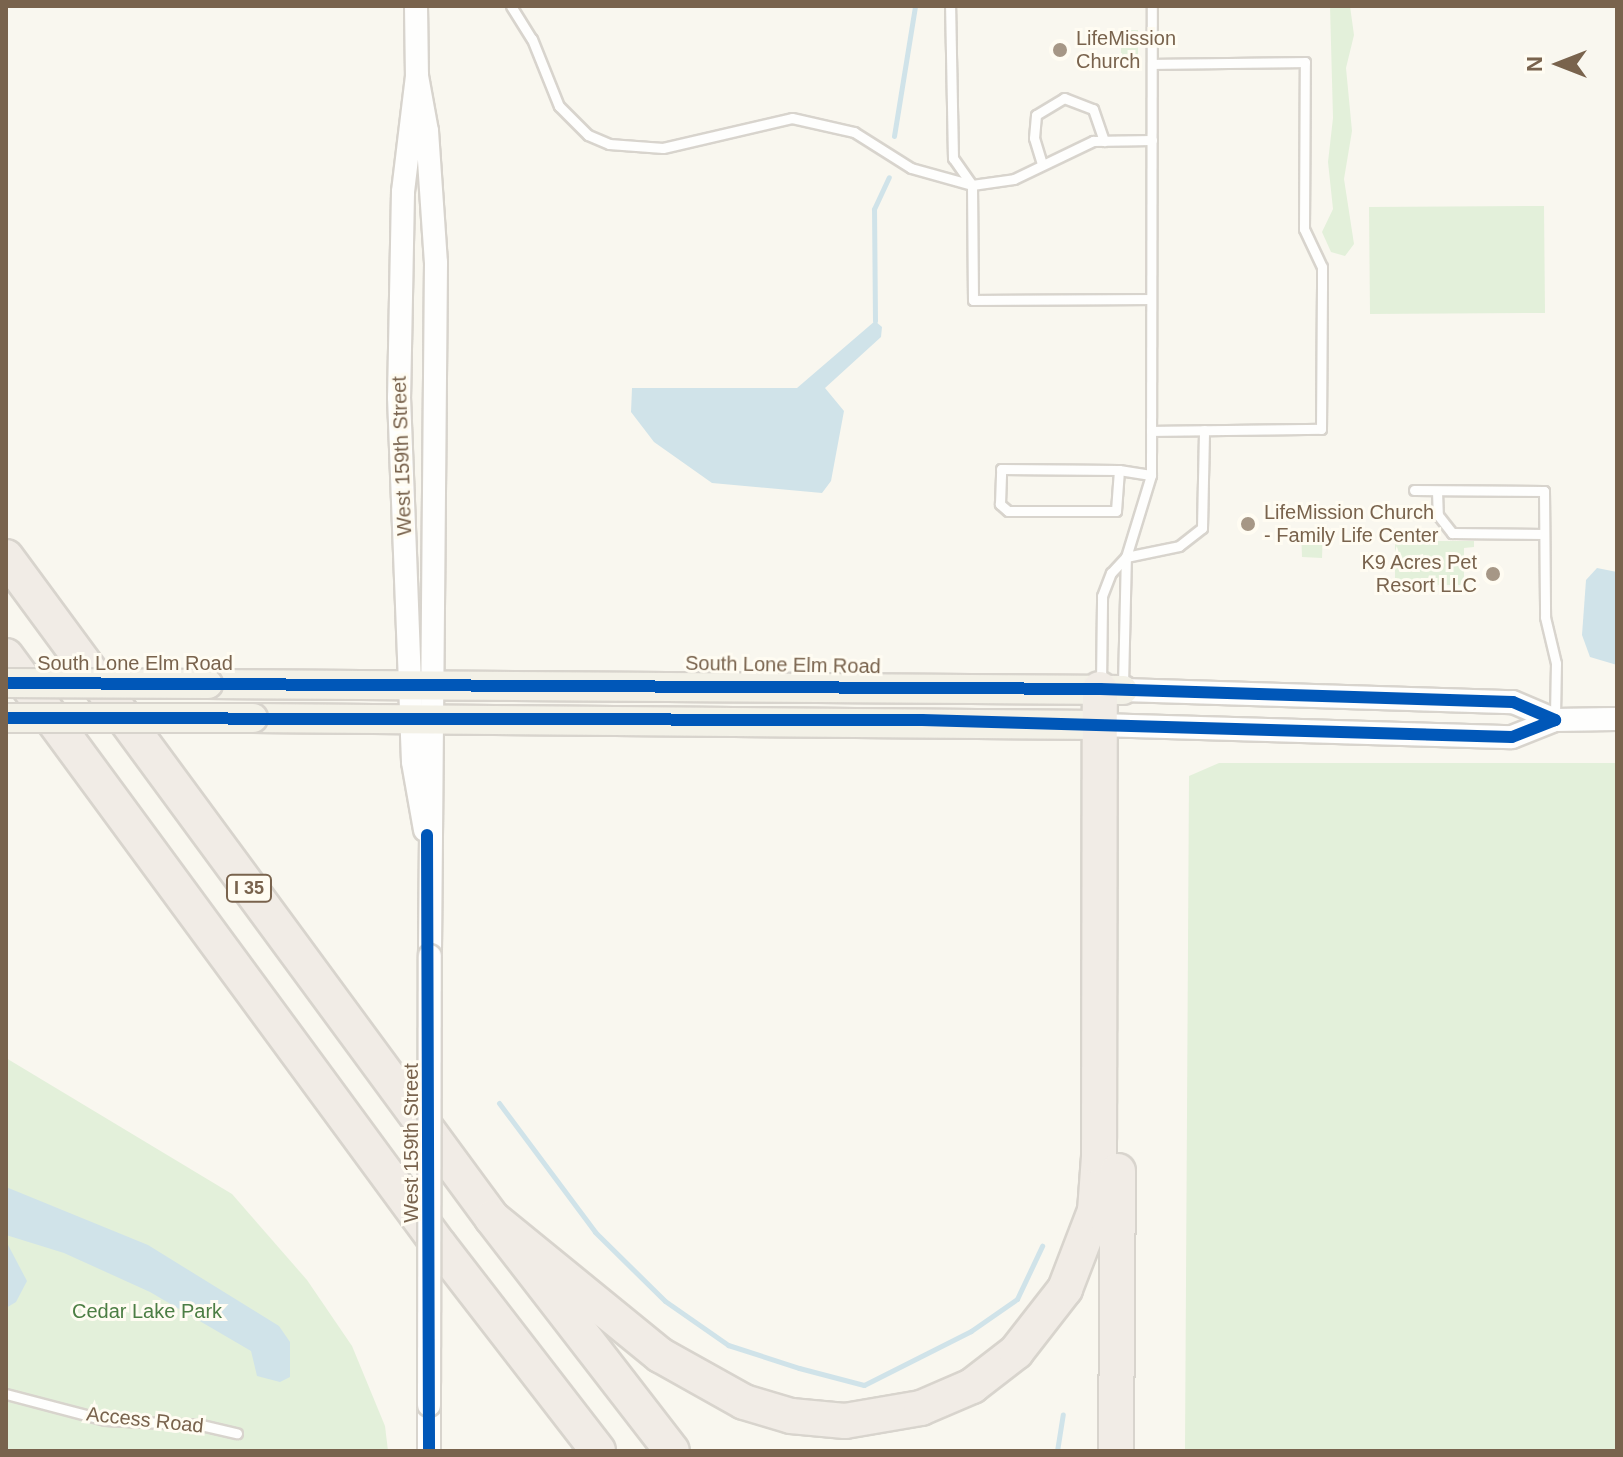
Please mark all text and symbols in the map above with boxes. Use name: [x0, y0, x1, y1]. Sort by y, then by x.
north arrow: [1519, 24, 1599, 104]
place label: LifeMission Church: [1076, 26, 1176, 73]
marker: LifeMission Church: [1051, 41, 1069, 59]
text: N: [1522, 56, 1547, 72]
street label: West 159th Street: [387, 376, 417, 536]
place label: LifeMission Church - Family Life Center: [1264, 500, 1438, 547]
marker: LifeMission Church - Family Life Center: [1239, 515, 1257, 533]
place label: K9 Acres Pet Resort LLC: [1360, 550, 1477, 597]
marker: K9 Acres Pet Resort LLC: [1484, 565, 1502, 583]
street label: South Lone Elm Road: [37, 651, 233, 675]
street label: South Lone Elm Road: [685, 651, 881, 679]
road number: I 35: [225, 874, 273, 902]
street label: West 159th Street: [399, 1063, 423, 1223]
park label: Cedar Lake Park: [72, 1299, 222, 1323]
street label: Access Road: [85, 1402, 205, 1438]

